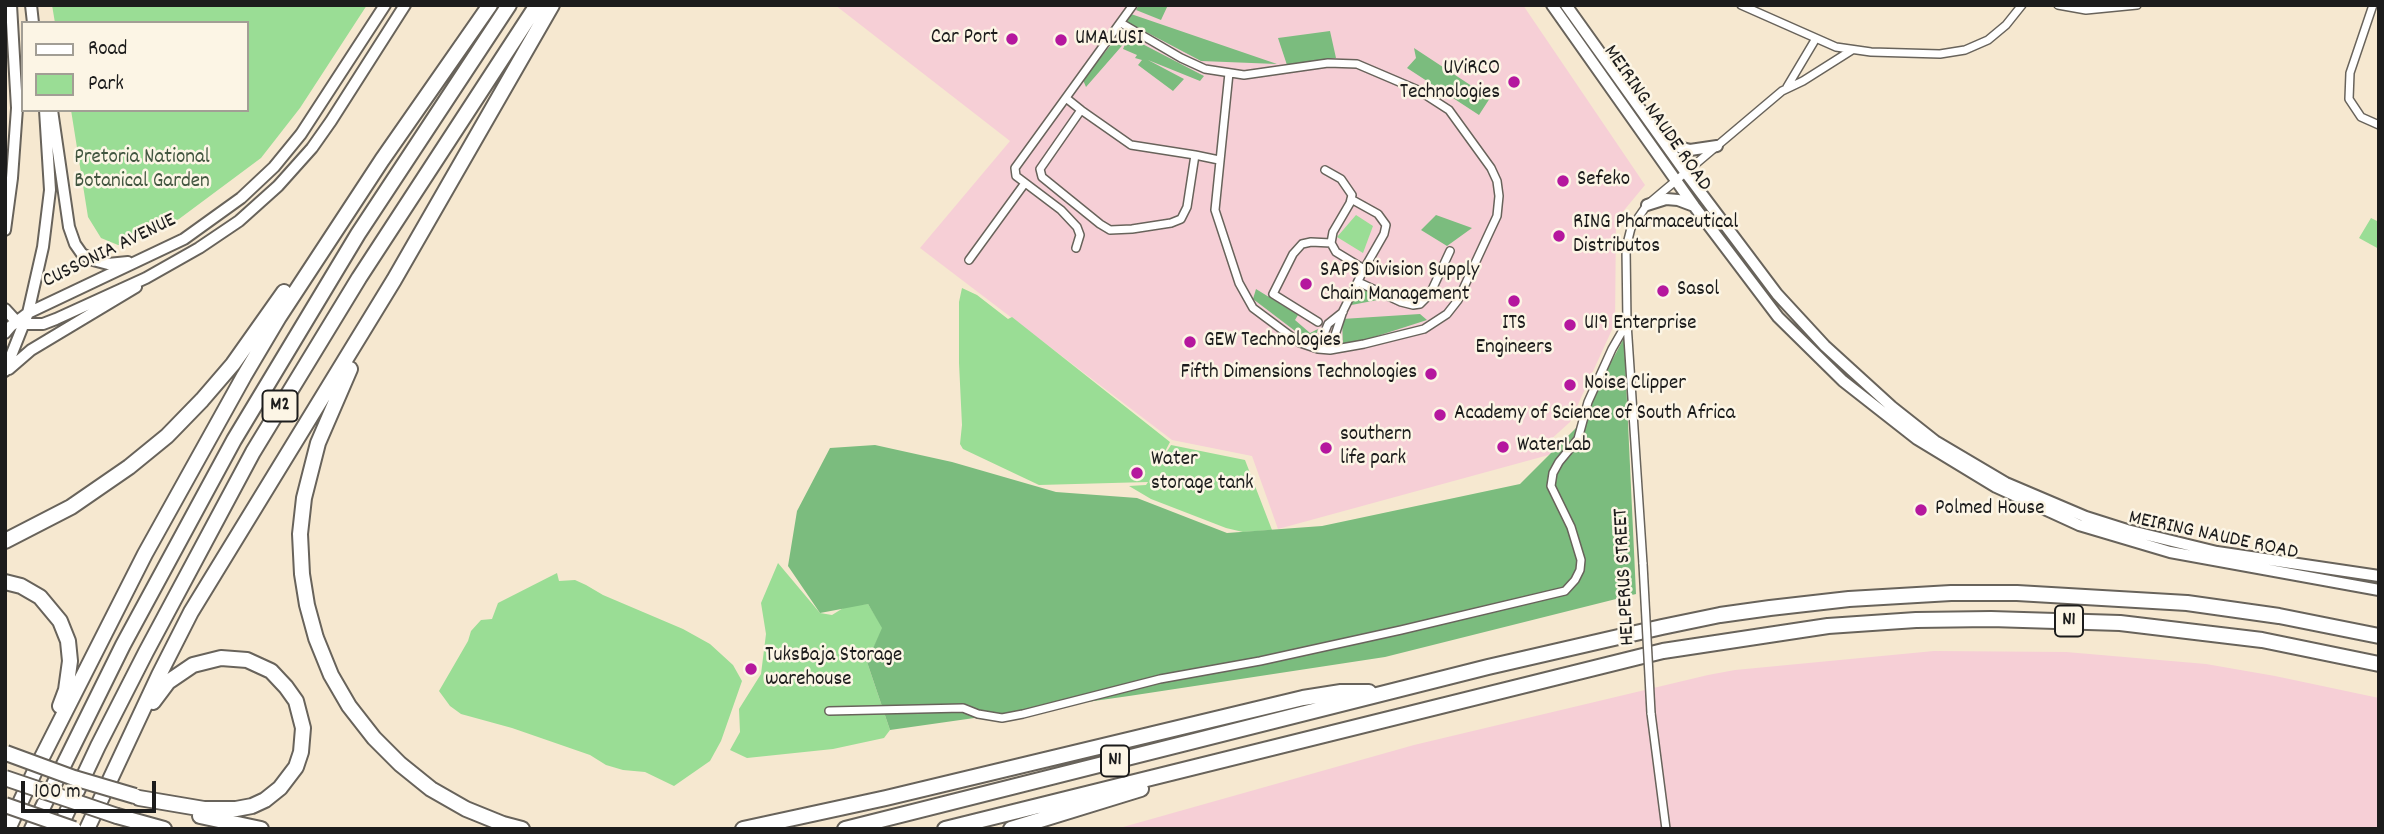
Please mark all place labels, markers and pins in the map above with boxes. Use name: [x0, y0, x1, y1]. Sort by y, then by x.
place label: Car Port: [931, 26, 998, 52]
place label: UMALUSI: [1075, 27, 1143, 53]
marker: Car Port: [1004, 31, 1020, 47]
marker: UMALUSI: [1053, 32, 1069, 48]
place label: UViRCO Technologies: [1400, 57, 1500, 107]
marker: UViRCO Technologies: [1506, 74, 1522, 90]
place label: Sefeko: [1577, 168, 1630, 194]
marker: Sefeko: [1555, 173, 1571, 189]
place label: RING Pharmaceutical Distributos: [1573, 211, 1738, 261]
marker: RING Pharmaceutical Distributos: [1551, 228, 1567, 244]
place label: SAPS Division Supply Chain Management: [1320, 259, 1479, 309]
marker: SAPS Division Supply Chain Management: [1298, 276, 1314, 292]
place label: Sasol: [1677, 278, 1719, 304]
marker: Sasol: [1655, 283, 1671, 299]
marker: ITS Engineers: [1506, 293, 1522, 309]
place label: ITS Engineers: [1475, 312, 1553, 362]
place label: U19 Enterprise: [1584, 312, 1697, 338]
marker: U19 Enterprise: [1562, 317, 1578, 333]
place label: GEW Technologies: [1204, 329, 1341, 355]
marker: GEW Technologies: [1182, 334, 1198, 350]
place label: Fifth Dimensions Technologies: [1181, 361, 1417, 387]
marker: Fifth Dimensions Technologies: [1423, 366, 1439, 382]
place label: Noise Clipper: [1584, 372, 1686, 398]
marker: Noise Clipper: [1562, 377, 1578, 393]
place label: Academy of Science of South Africa: [1454, 402, 1735, 428]
marker: Academy of Science of South Africa: [1432, 407, 1448, 423]
place label: southern life park: [1340, 423, 1411, 473]
place label: WaterLab: [1517, 434, 1591, 460]
marker: WaterLab: [1495, 439, 1511, 455]
marker: southern life park: [1318, 440, 1334, 456]
place label: Water storage tank: [1151, 448, 1254, 498]
marker: Water storage tank: [1129, 465, 1145, 481]
place label: Polmed House: [1935, 497, 2044, 523]
marker: Polmed House: [1913, 502, 1929, 518]
place label: TuksBaja Storage warehouse: [765, 644, 902, 694]
marker: TuksBaja Storage warehouse: [743, 661, 759, 677]

